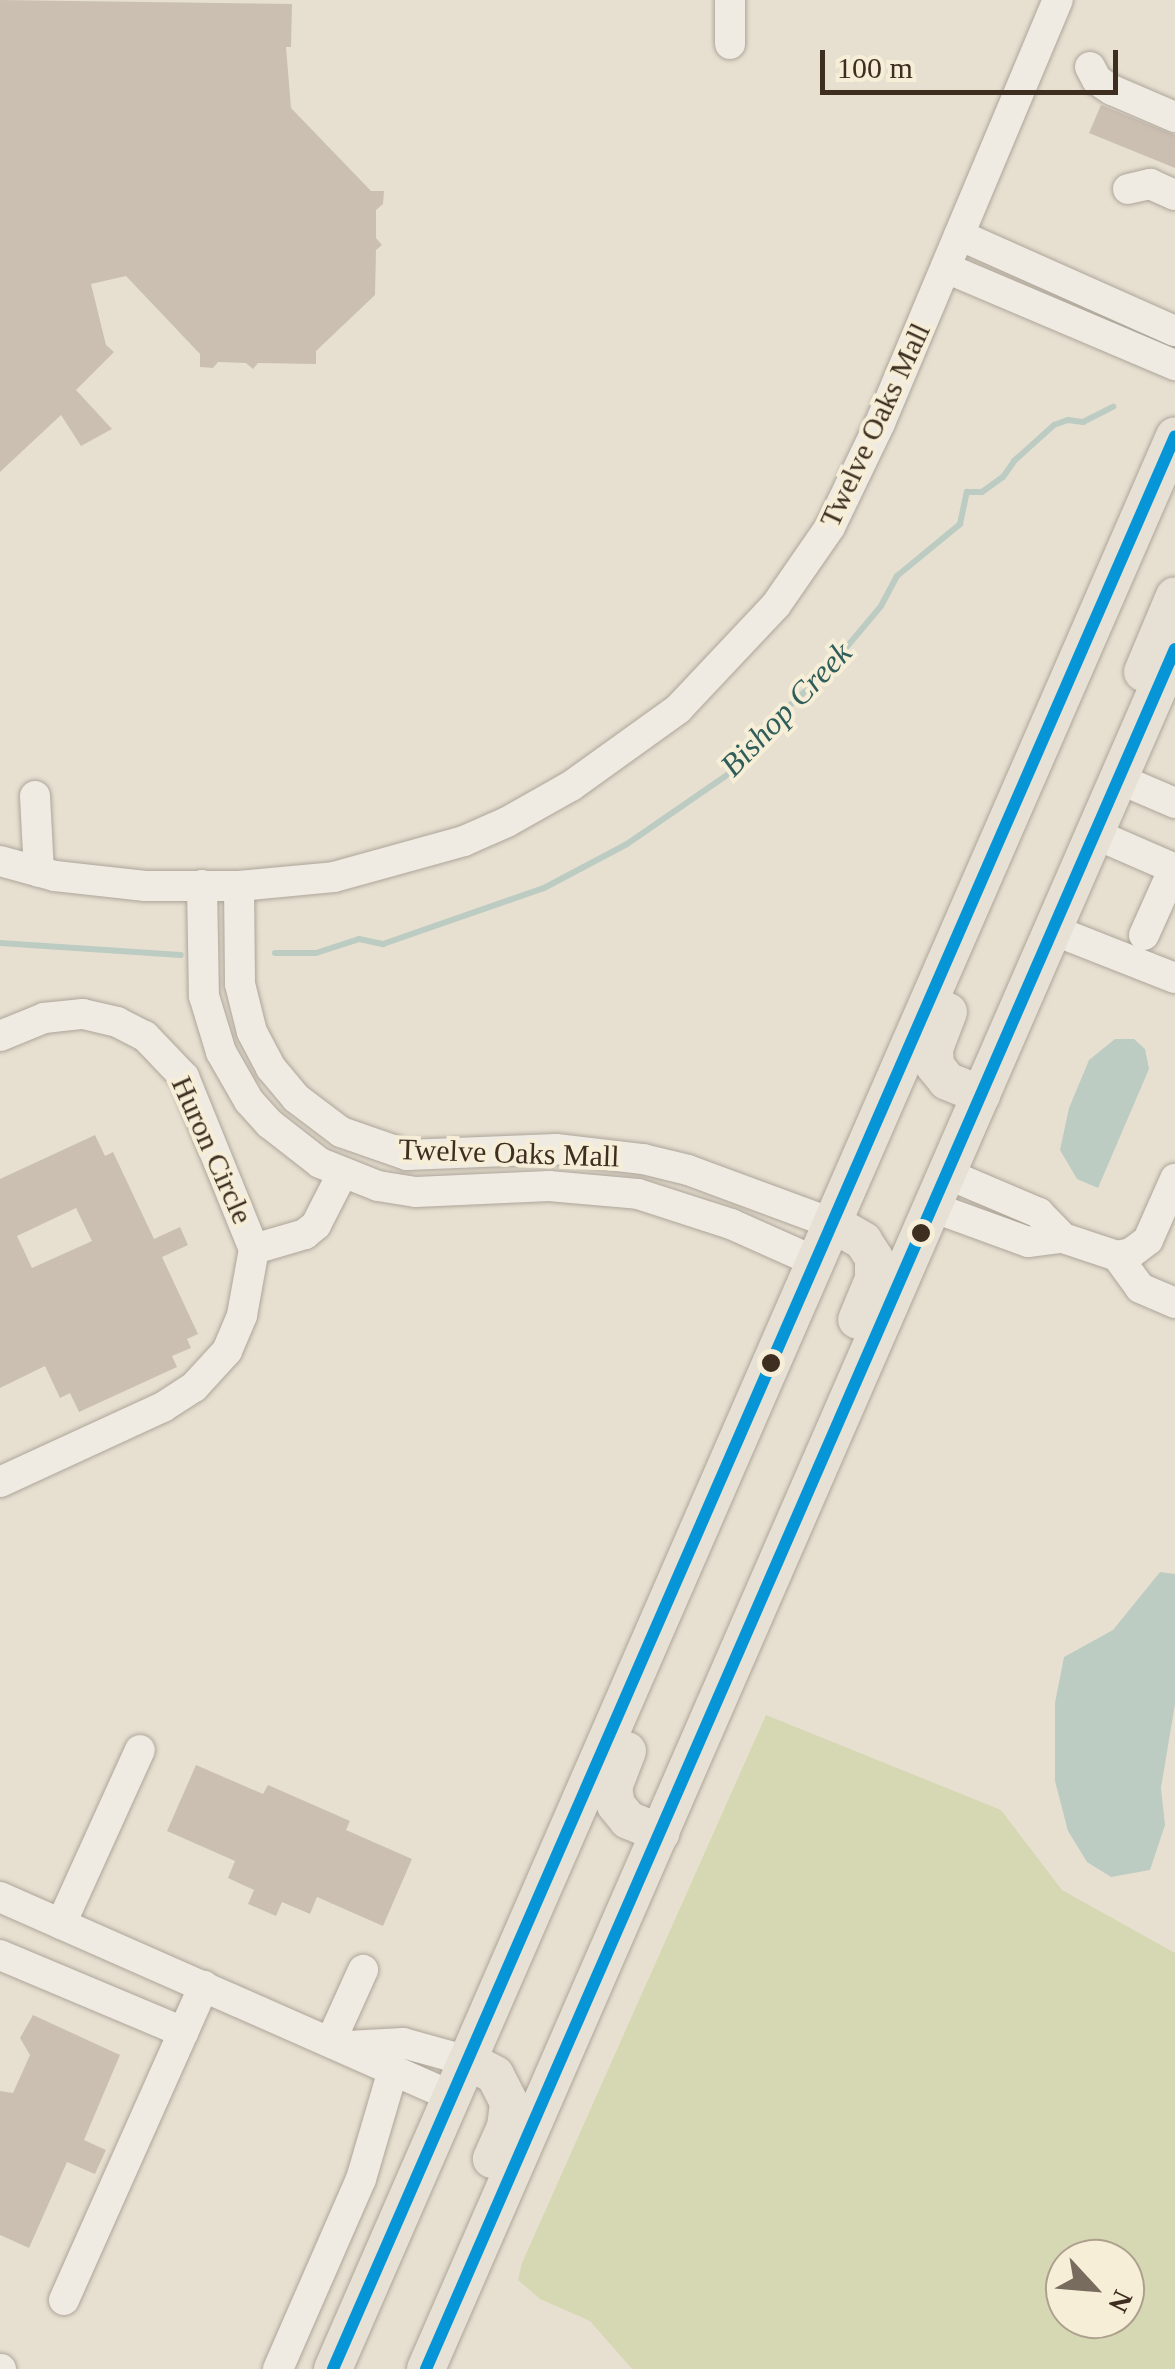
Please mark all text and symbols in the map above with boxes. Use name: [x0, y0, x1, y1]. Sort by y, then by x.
scale bar: [825, 30, 1122, 92]
text: 100 m: [837, 51, 913, 84]
street label: Twelve Oaks Mall: [812, 317, 938, 533]
water label: Bishop Creek: [712, 634, 860, 784]
street label: Huron Circle: [164, 1071, 260, 1229]
street label: Twelve Oaks Mall: [398, 1131, 620, 1175]
unlabelled marker: [911, 1223, 931, 1243]
unlabelled marker: [761, 1353, 781, 1373]
north arrow: [1045, 2239, 1145, 2339]
text: N: [1102, 2286, 1139, 2317]

